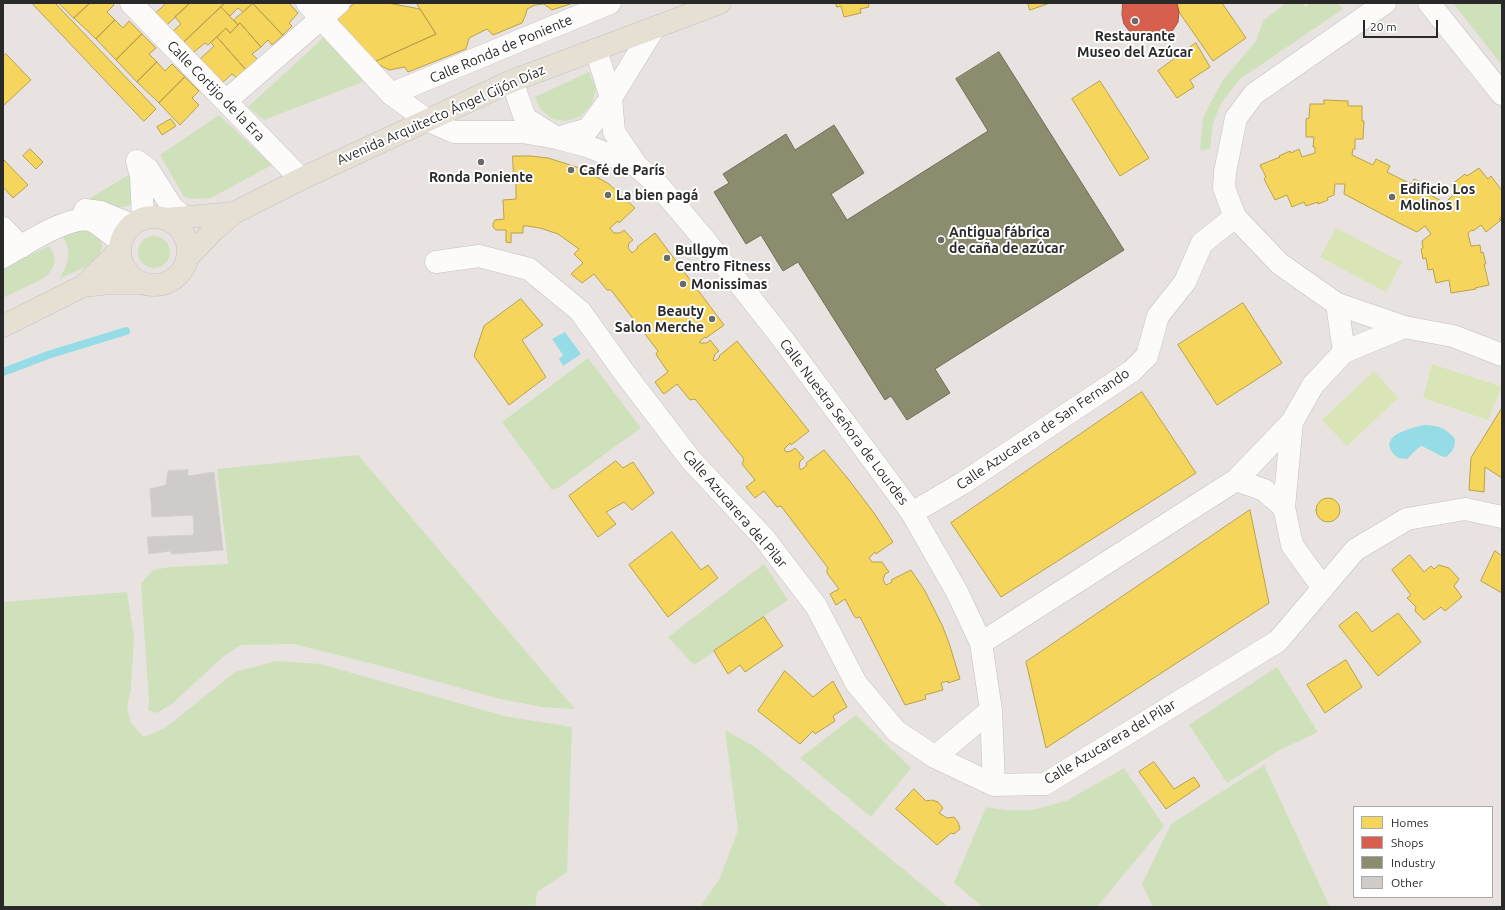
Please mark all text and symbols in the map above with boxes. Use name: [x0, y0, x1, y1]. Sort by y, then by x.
street label: Calle Ronda de Poniente: [427, 11, 575, 87]
scale bar: [1365, 12, 1440, 38]
marker: Restaurante Museo del Azúcar: [1130, 16, 1140, 26]
text: 20 m: [1370, 20, 1397, 33]
place label: Restaurante Museo del Azúcar: [1077, 28, 1193, 60]
street label: Calle Cortijo de la Era: [164, 37, 268, 145]
street label: Avenida Arquitecto Ángel Gijón Díaz: [334, 61, 548, 169]
marker: Ronda Poniente: [476, 157, 486, 167]
place label: Café de París: [579, 162, 665, 178]
marker: Café de París: [566, 165, 576, 175]
place label: Ronda Poniente: [429, 169, 533, 185]
place label: Edificio Los Molinos I: [1400, 181, 1475, 214]
place label: La bien pagá: [616, 187, 698, 203]
marker: La bien pagá: [603, 190, 613, 200]
marker: Edificio Los Molinos I: [1387, 192, 1397, 202]
place label: Antigua fábrica de caña de azúcar: [949, 224, 1064, 256]
marker: Antigua fábrica de caña de azúcar: [936, 235, 946, 245]
place label: Bullgym Centro Fitness: [675, 242, 771, 274]
marker: Bullgym Centro Fitness: [662, 253, 672, 263]
place label: Monissimas: [691, 276, 767, 292]
marker: Monissimas: [678, 279, 688, 289]
place label: Beauty Salon Merche: [615, 303, 704, 336]
marker: Beauty Salon Merche: [707, 314, 717, 324]
street label: Calle Nuestra Señora de Lourdes: [776, 336, 912, 508]
street label: Calle Azucarera de San Fernando: [953, 365, 1133, 493]
street label: Calle Azucarera del Pilar: [679, 447, 791, 571]
street label: Calle Azucarera del Pilar: [1041, 696, 1179, 788]
legend: [1353, 806, 1493, 898]
text: Homes: [1391, 816, 1429, 829]
text: Shops: [1391, 836, 1423, 849]
text: Industry: [1391, 856, 1435, 869]
text: Other: [1391, 876, 1423, 889]

